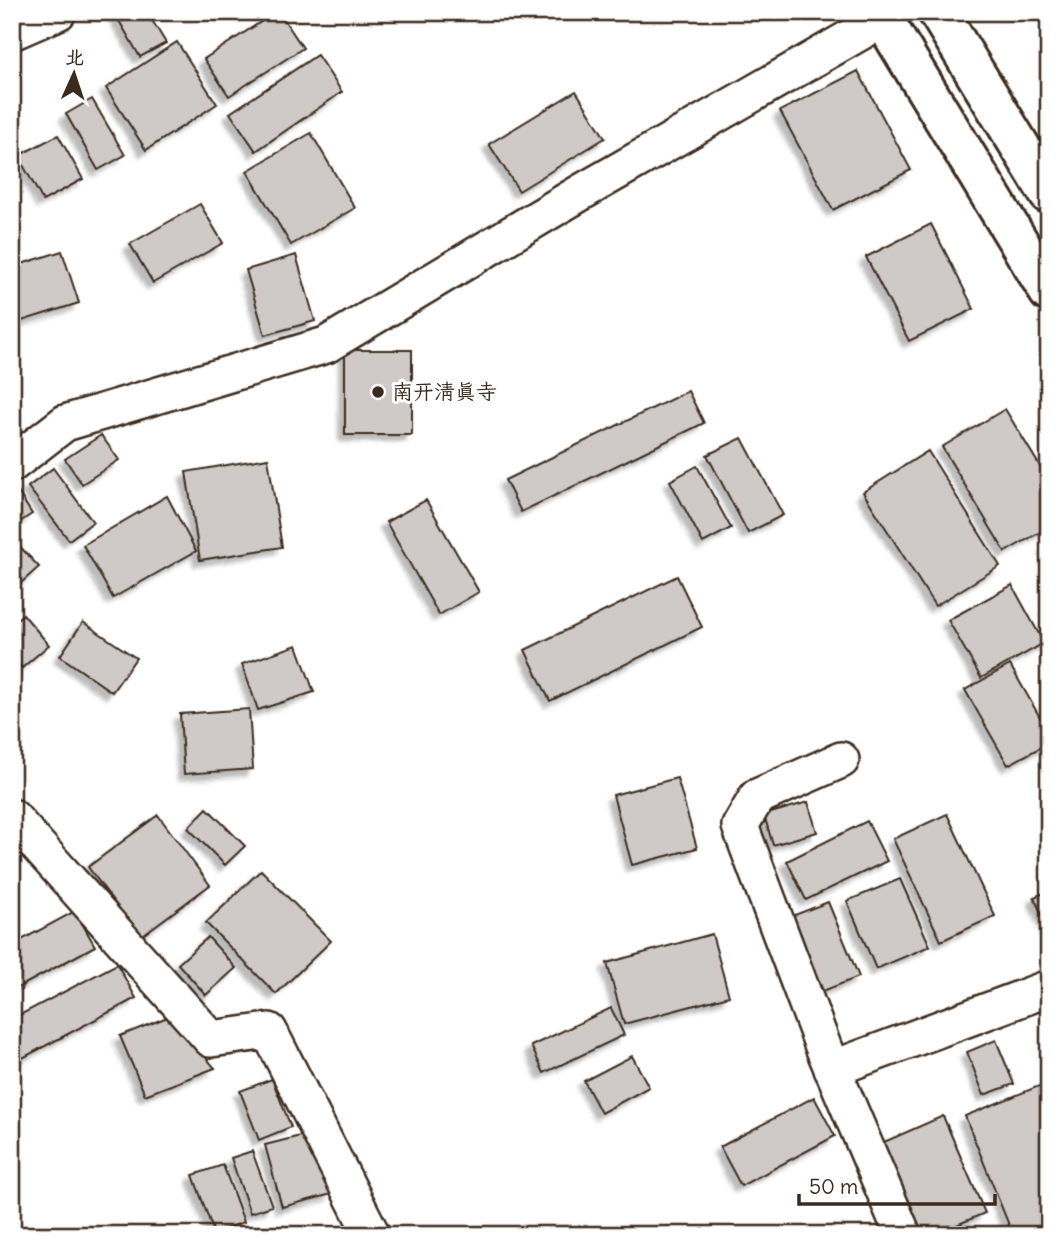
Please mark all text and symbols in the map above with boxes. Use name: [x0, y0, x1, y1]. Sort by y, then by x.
north arrow: [38, 38, 108, 108]
text: 北: [65, 45, 85, 70]
place label: 南开清真寺: [392, 378, 497, 405]
marker: 南开清真寺: [370, 384, 386, 400]
scale bar: [799, 1163, 995, 1207]
text: 50 m: [809, 1173, 858, 1200]

